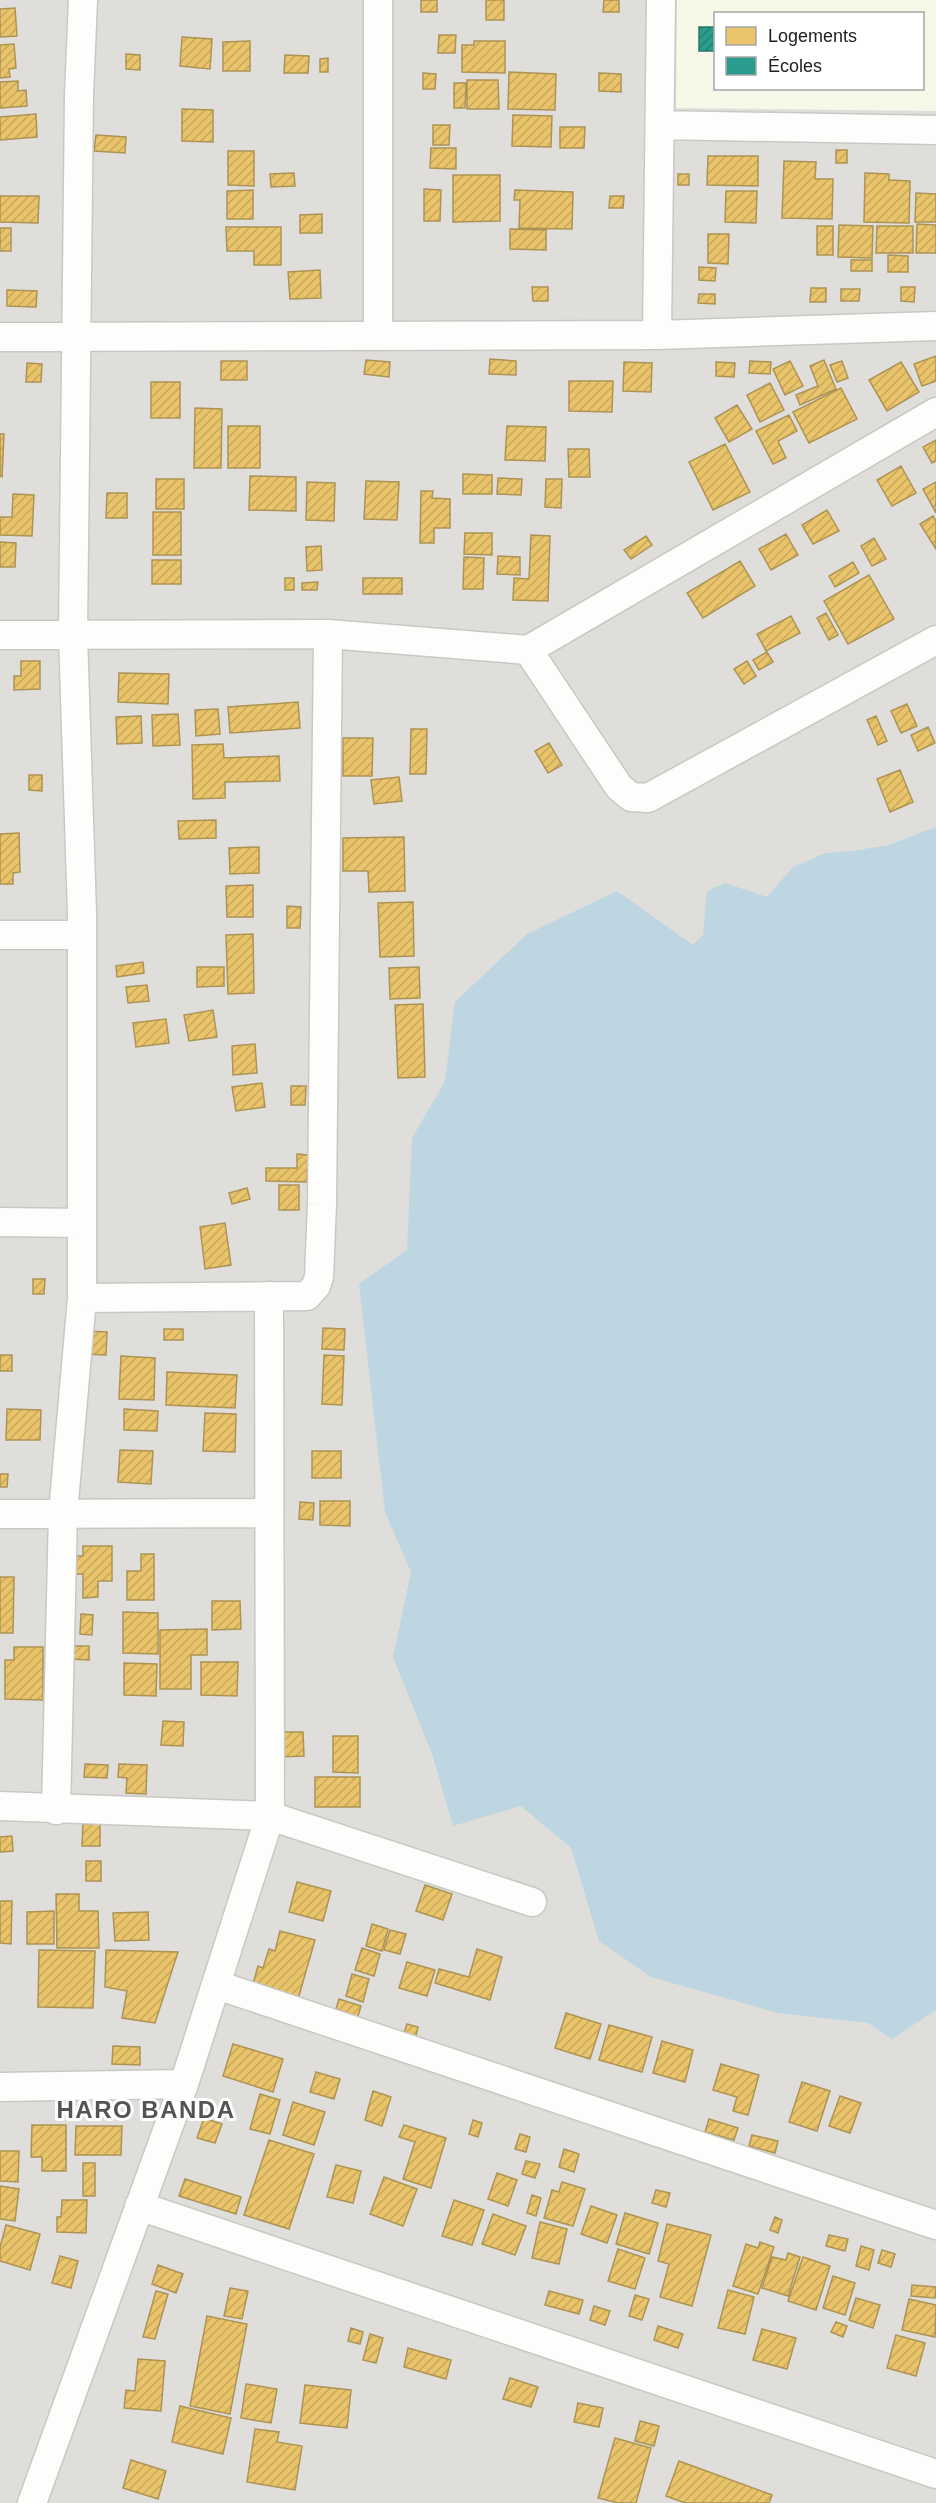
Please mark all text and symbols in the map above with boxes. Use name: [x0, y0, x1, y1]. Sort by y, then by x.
legend: [714, 12, 924, 90]
text: Logements: [768, 26, 857, 46]
text: Écoles: [768, 56, 822, 76]
district label: HARO BANDA: [57, 2096, 236, 2123]

